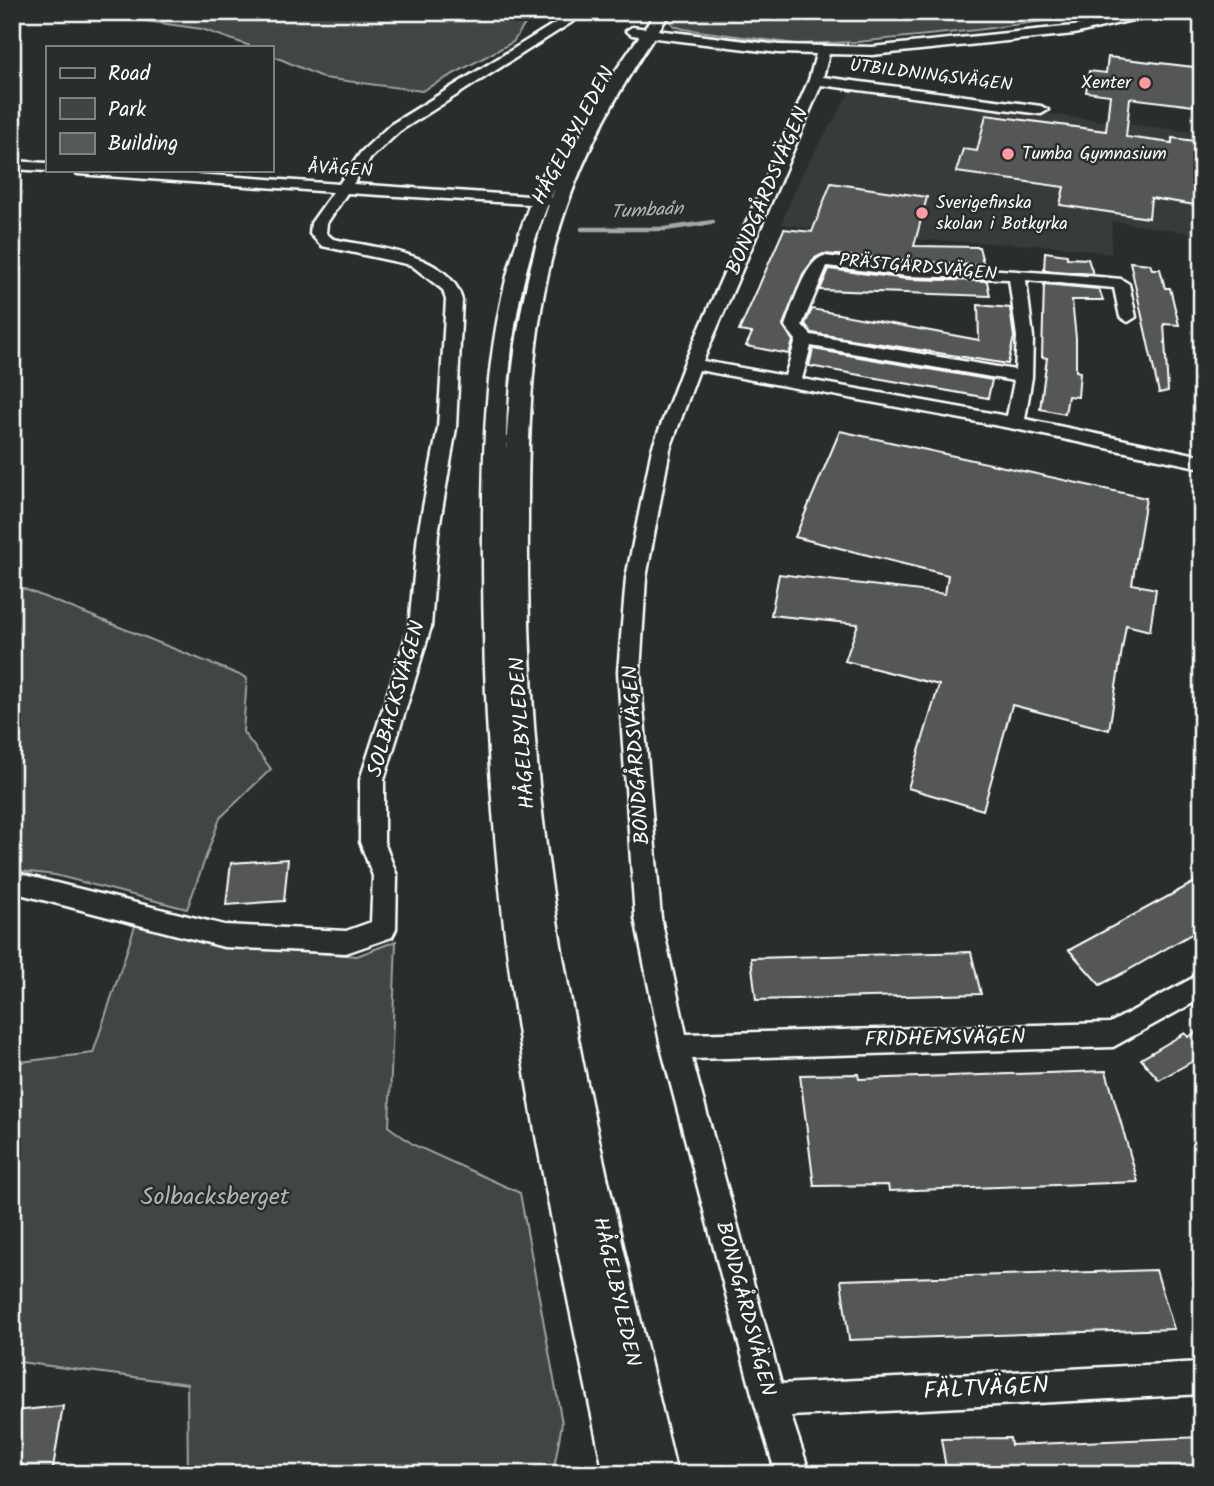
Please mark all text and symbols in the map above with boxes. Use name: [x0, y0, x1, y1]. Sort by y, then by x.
legend: [46, 46, 273, 172]
street label: UTBILDNINGSVÄGEN: [848, 52, 1014, 100]
text: Road: [108, 58, 151, 91]
street label: HÅGELBYLEDEN: [524, 61, 624, 211]
place label: Xenter: [1081, 69, 1132, 98]
marker: Xenter: [1137, 75, 1153, 91]
text: Park: [108, 94, 146, 127]
street label: BONDGÅRDSVÄGEN: [718, 102, 818, 280]
text: Building: [108, 128, 178, 161]
place label: Tumba Gymnasium: [1022, 140, 1166, 169]
marker: Tumba Gymnasium: [1000, 146, 1016, 162]
street label: ÅVÄGEN: [307, 154, 373, 186]
place label: Sverigefinska skolan i Botkyrka: [936, 189, 1068, 239]
water label: Tumbaån: [610, 194, 686, 228]
marker: Sverigefinska skolan i Botkyrka: [914, 205, 930, 221]
street label: PRÄSTGÅRDSVÄGEN: [838, 247, 998, 289]
street label: SOLBACKSVÄGEN: [359, 617, 435, 781]
street label: HÅGELBYLEDEN: [501, 656, 545, 810]
street label: BONDGÅRDSVÄGEN: [614, 664, 660, 846]
street label: FRIDHEMSVÄGEN: [864, 1021, 1026, 1057]
park label: Solbacksberget: [141, 1178, 290, 1217]
street label: HÅGELBYLEDEN: [583, 1214, 649, 1370]
street label: BONDGÅRDSVÄGEN: [706, 1218, 784, 1400]
street label: FÄLTVÄGEN: [922, 1366, 1050, 1412]

